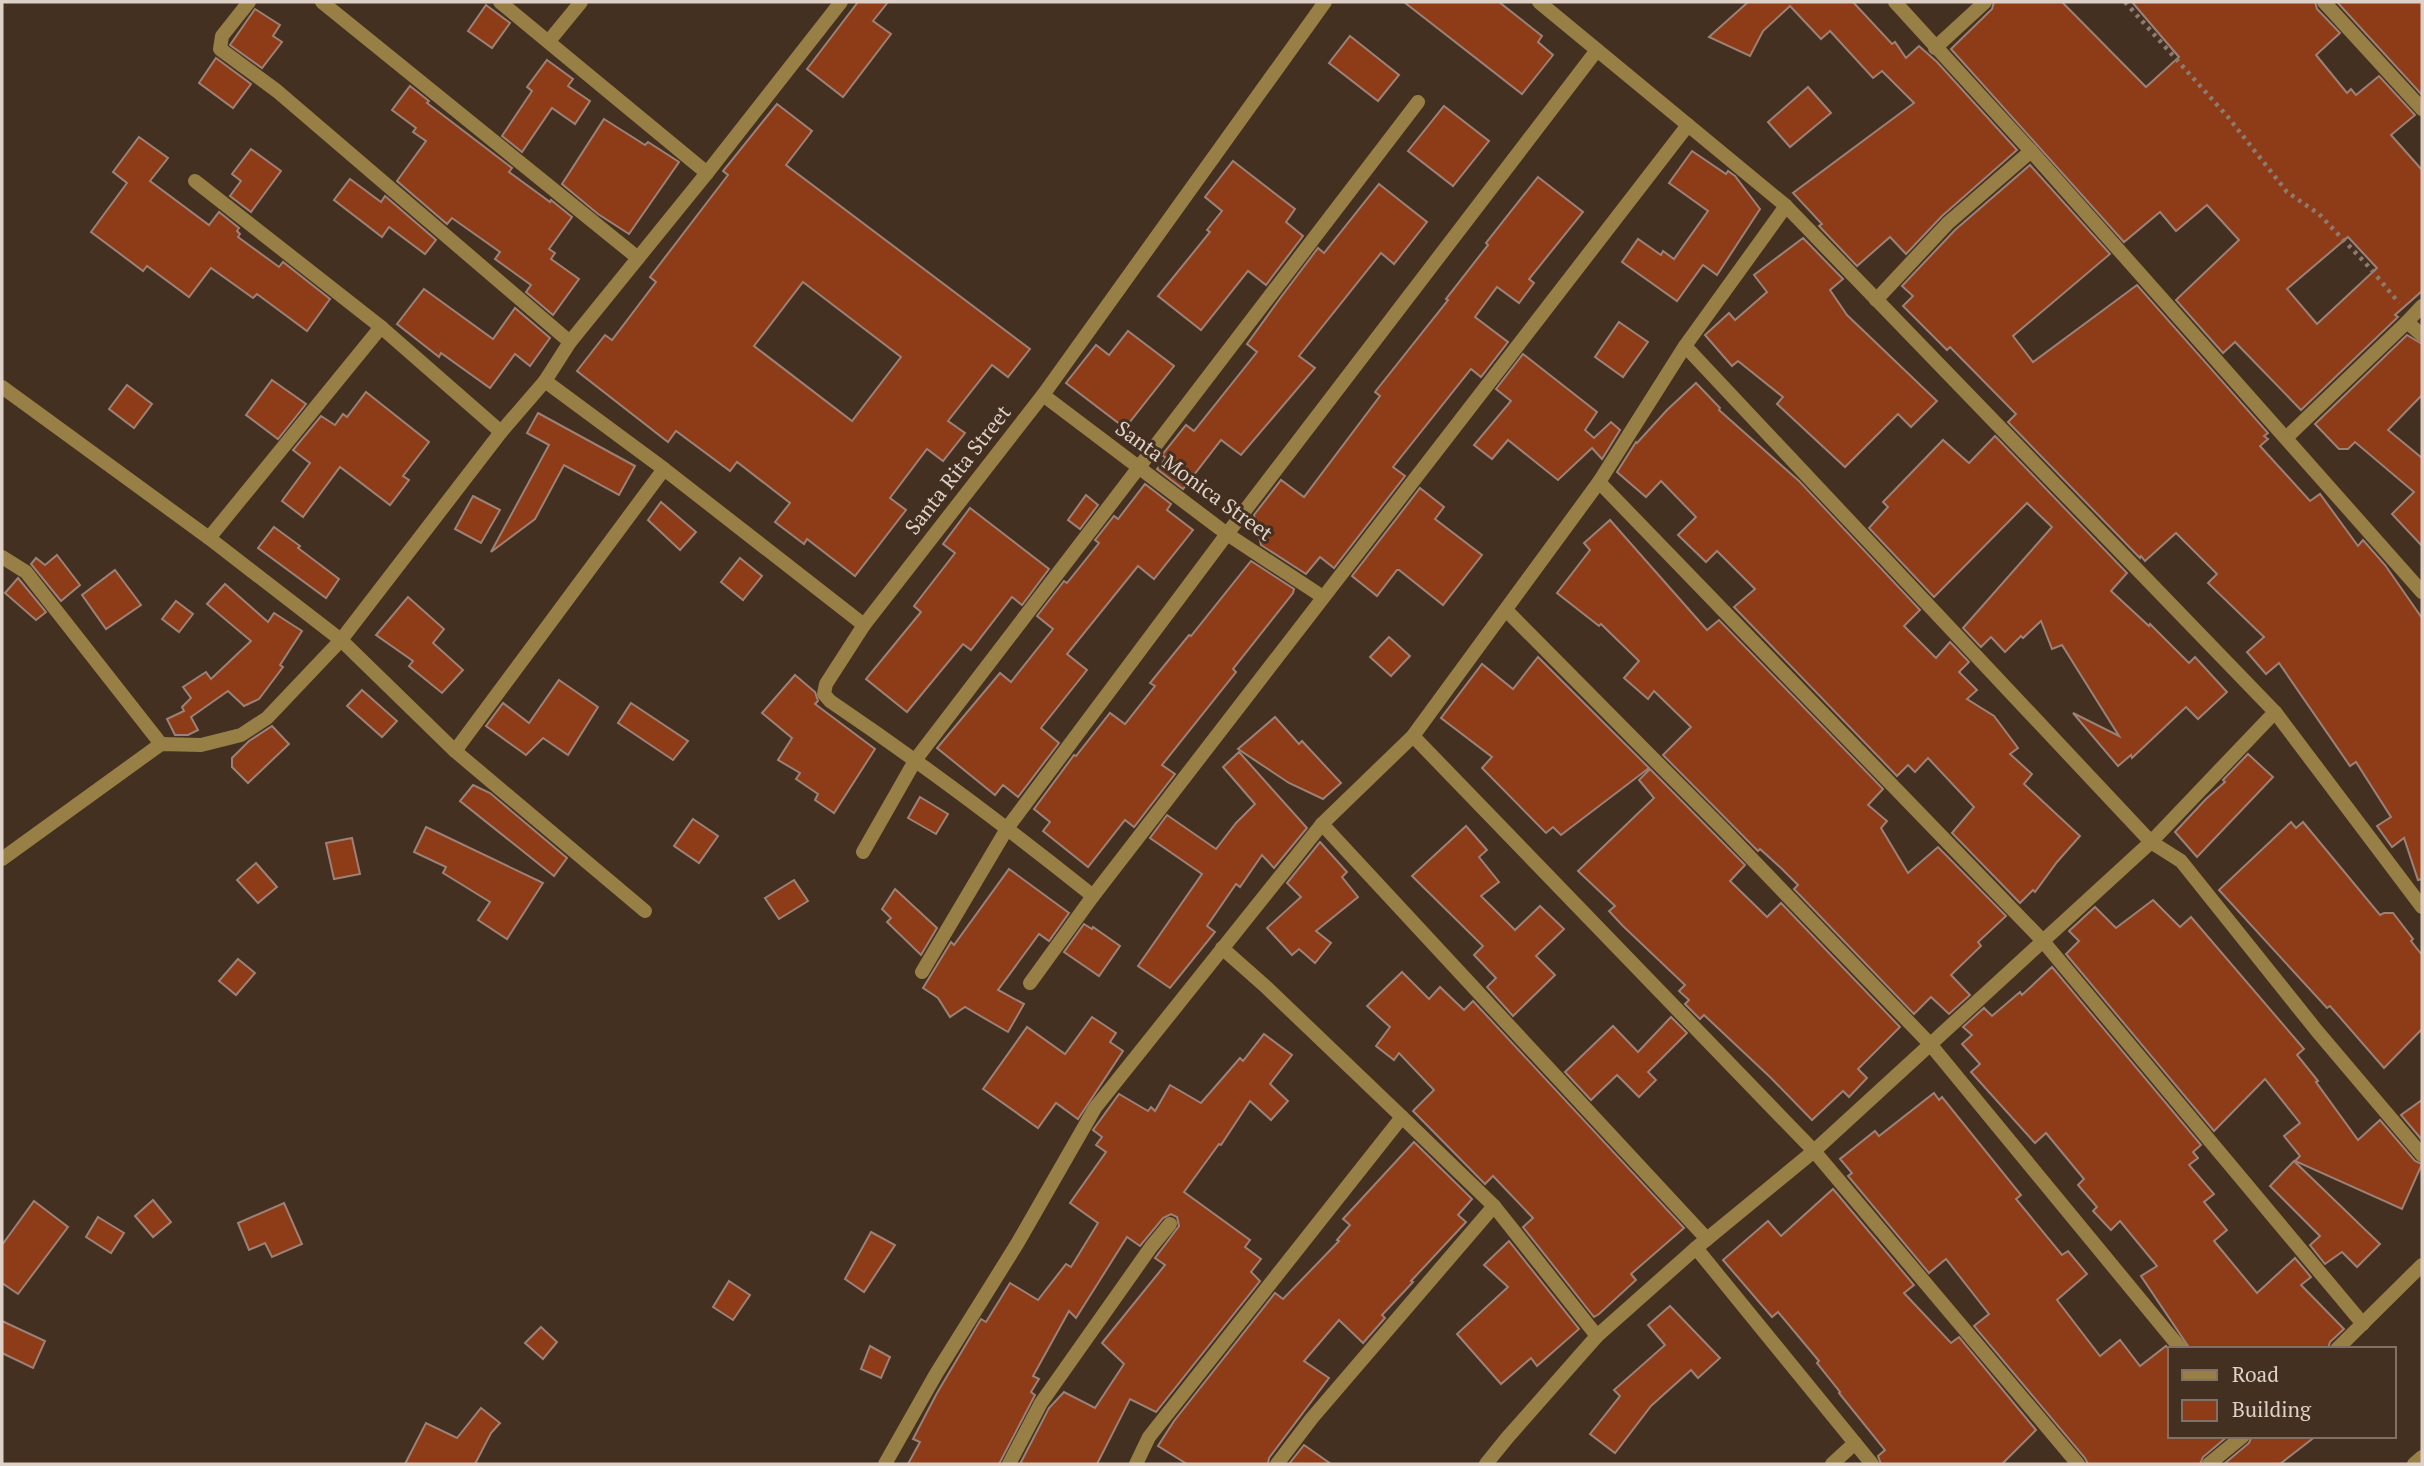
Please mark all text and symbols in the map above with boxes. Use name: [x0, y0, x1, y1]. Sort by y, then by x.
street label: Santa Rita Street: [898, 399, 1017, 540]
street label: Santa Monica Street: [1110, 414, 1279, 547]
legend: [2168, 1347, 2396, 1438]
text: Road: [2232, 1360, 2279, 1388]
text: Building: [2232, 1395, 2312, 1423]

